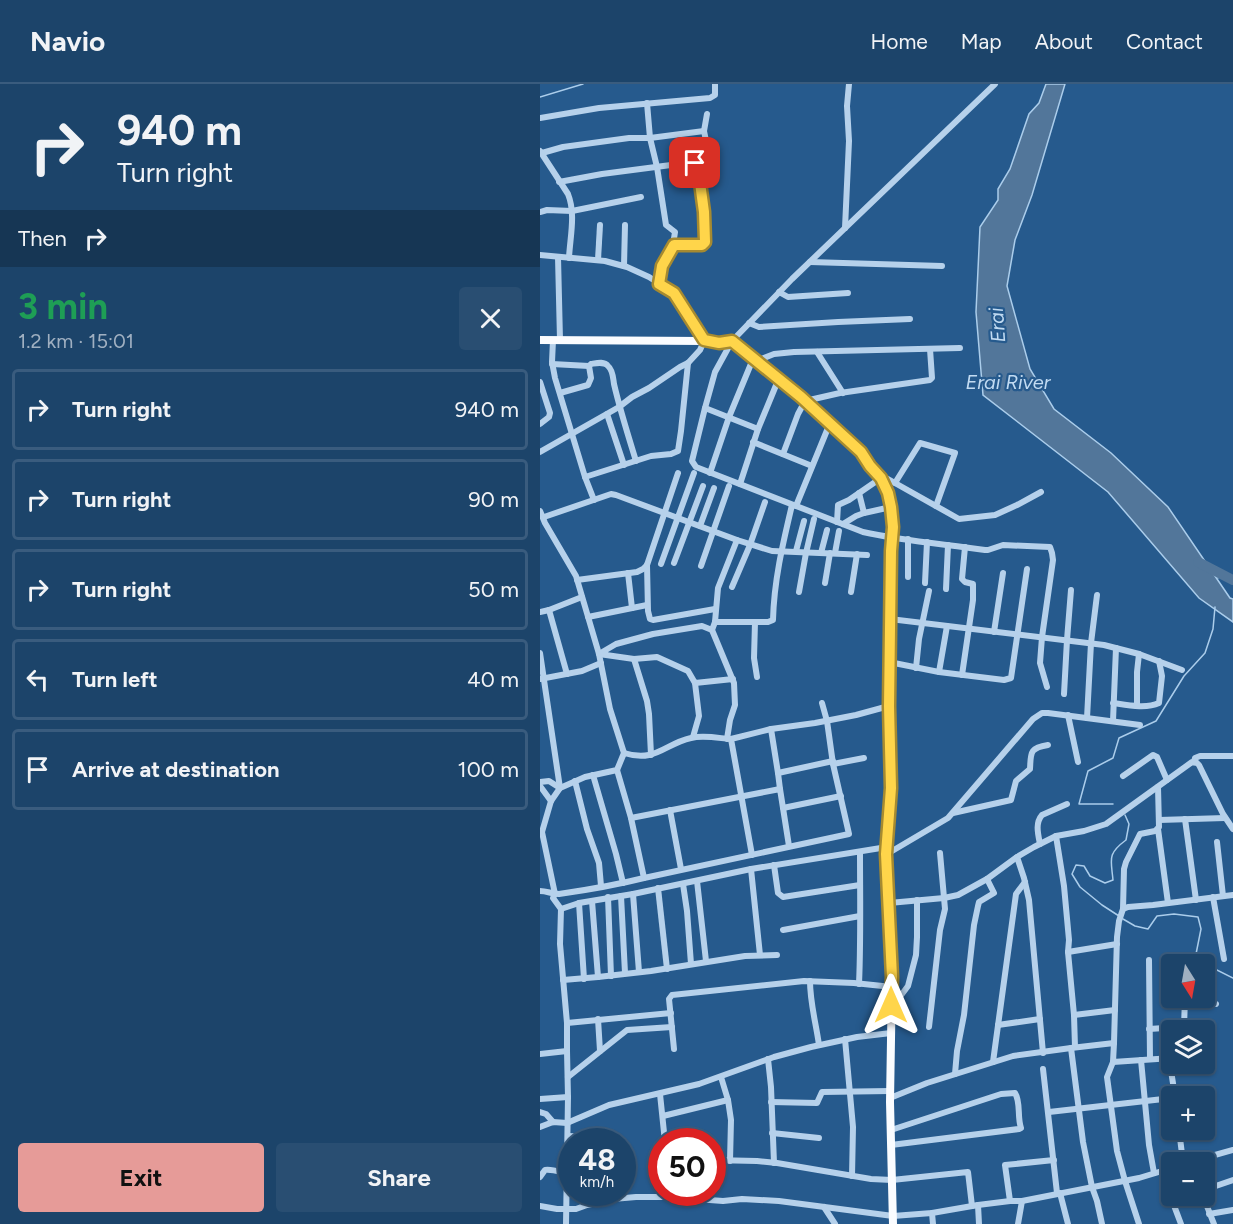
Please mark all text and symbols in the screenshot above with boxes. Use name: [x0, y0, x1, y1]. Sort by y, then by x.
text: Navio: [30, 24, 105, 58]
text: Home: [871, 29, 928, 54]
text: Map: [961, 29, 1002, 54]
text: About: [1035, 29, 1093, 54]
text: Contact: [1126, 29, 1203, 54]
text: 940 m: [117, 105, 242, 156]
icon: right: [18, 108, 96, 186]
pin: [669, 137, 720, 188]
icon: arrive: [678, 146, 711, 179]
text: Turn right: [117, 156, 233, 189]
icon: right: [79, 222, 112, 255]
text: Then: [18, 225, 67, 252]
text: 3 min: [18, 285, 108, 328]
button: close: [459, 287, 522, 350]
water label: Erai: [984, 306, 1010, 343]
text: 1.2 km · 15:01: [18, 329, 134, 353]
water label: Erai River: [965, 370, 1052, 394]
icon: right: [21, 393, 54, 426]
text: Turn right: [72, 396, 171, 423]
text: 940 m: [455, 396, 519, 423]
icon: right: [21, 483, 54, 516]
text: Turn right: [72, 486, 171, 513]
text: 90 m: [468, 486, 519, 513]
icon: right: [21, 573, 54, 606]
text: Turn right: [72, 576, 171, 603]
text: 50 m: [468, 576, 519, 603]
icon: left: [21, 663, 54, 696]
text: Turn left: [72, 666, 158, 693]
text: 40 m: [467, 666, 519, 693]
icon: arrive: [21, 753, 54, 786]
text: Arrive at destination: [72, 756, 280, 783]
text: 100 m: [458, 756, 519, 783]
north arrow: [1161, 954, 1215, 1008]
map controls: [1161, 954, 1215, 1206]
position arrow: [859, 973, 923, 1037]
button: layers: [1161, 1020, 1215, 1074]
button: +: [1161, 1086, 1215, 1140]
speed limit sign: 50: [648, 1128, 726, 1206]
text: 48: [578, 1141, 616, 1178]
button: Exit: [18, 1143, 264, 1212]
button: Share: [276, 1143, 522, 1212]
button: −: [1161, 1152, 1215, 1206]
text: km/h: [580, 1173, 614, 1191]

